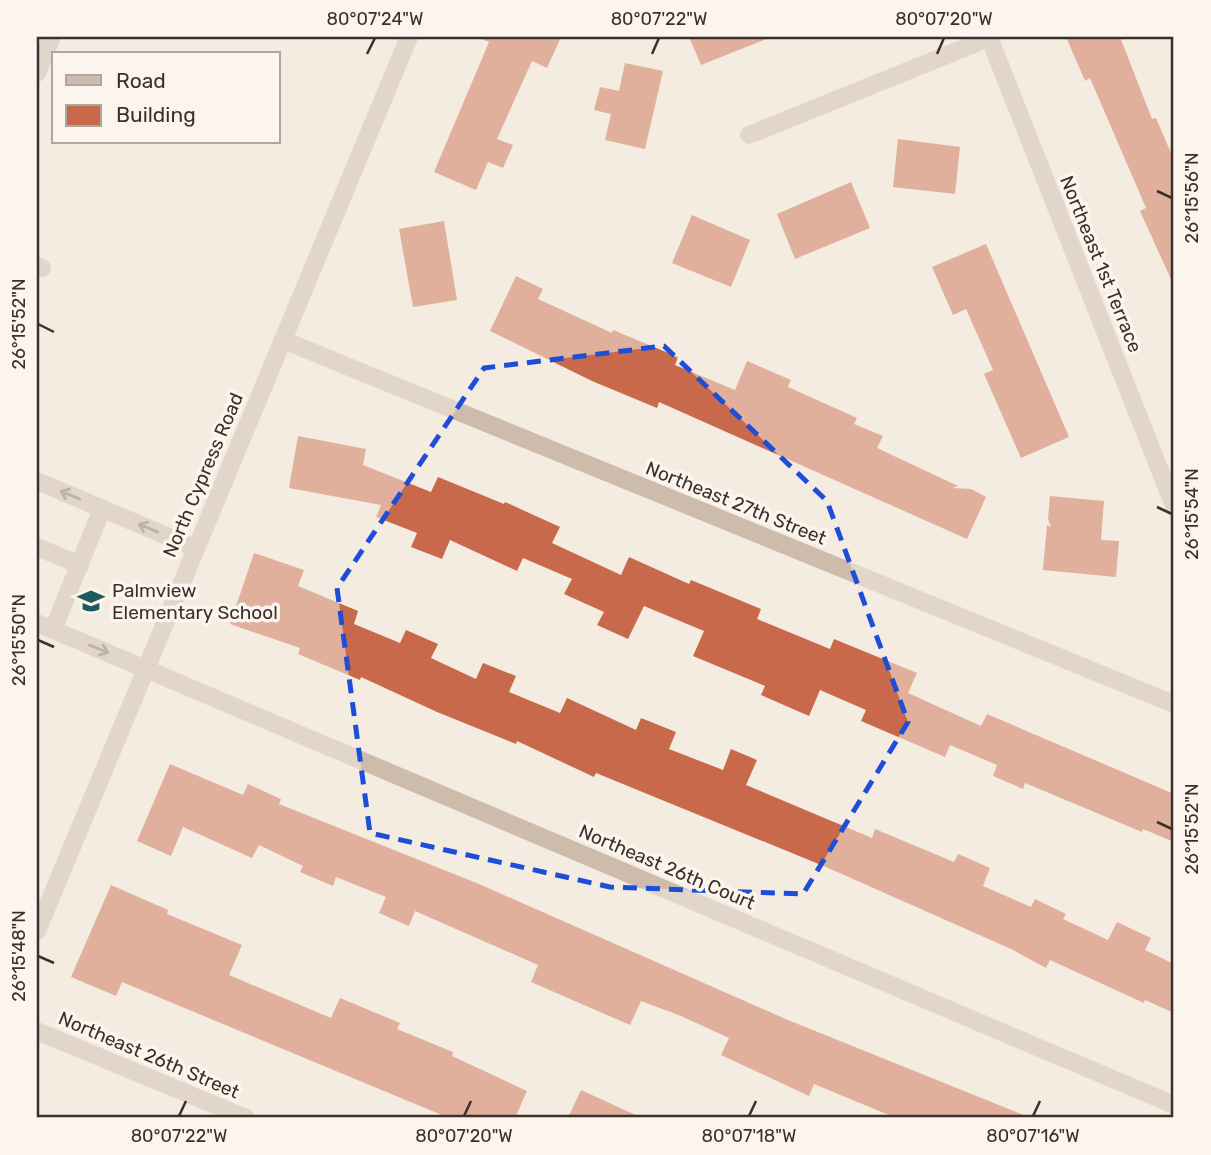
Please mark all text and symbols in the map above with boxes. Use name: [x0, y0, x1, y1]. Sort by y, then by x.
text: 80°07'24"W: [327, 8, 423, 30]
text: 80°07'22"W: [611, 8, 707, 30]
text: 80°07'20"W: [895, 8, 993, 30]
legend: [52, 52, 280, 144]
text: Road: [116, 68, 166, 93]
text: Building: [116, 102, 196, 127]
text: 26°15'56"N: [1181, 153, 1203, 243]
street label: Northeast 1st Terrace: [1055, 172, 1147, 356]
text: 26°15'52"N: [8, 278, 30, 370]
street label: North Cypress Road: [158, 389, 248, 561]
street label: Northeast 27th Street: [642, 456, 830, 550]
text: 26°15'54"N: [1181, 468, 1203, 560]
one-way arrow: [59, 488, 81, 501]
one-way arrow: [138, 521, 160, 534]
place label: Palmview Elementary School: [112, 579, 278, 624]
school or university icon: Palmview Elementary School: [76, 586, 106, 616]
text: 26°15'50"N: [8, 594, 30, 686]
one-way arrow: [88, 643, 109, 656]
text: 26°15'52"N: [1181, 783, 1203, 875]
street label: Northeast 26th Court: [575, 819, 759, 915]
text: 26°15'48"N: [8, 910, 30, 1002]
street label: Northeast 26th Street: [55, 1006, 243, 1104]
text: 80°07'22"W: [131, 1125, 227, 1147]
text: 80°07'20"W: [415, 1125, 513, 1147]
text: 80°07'18"W: [702, 1125, 796, 1147]
text: 80°07'16"W: [986, 1125, 1080, 1147]

